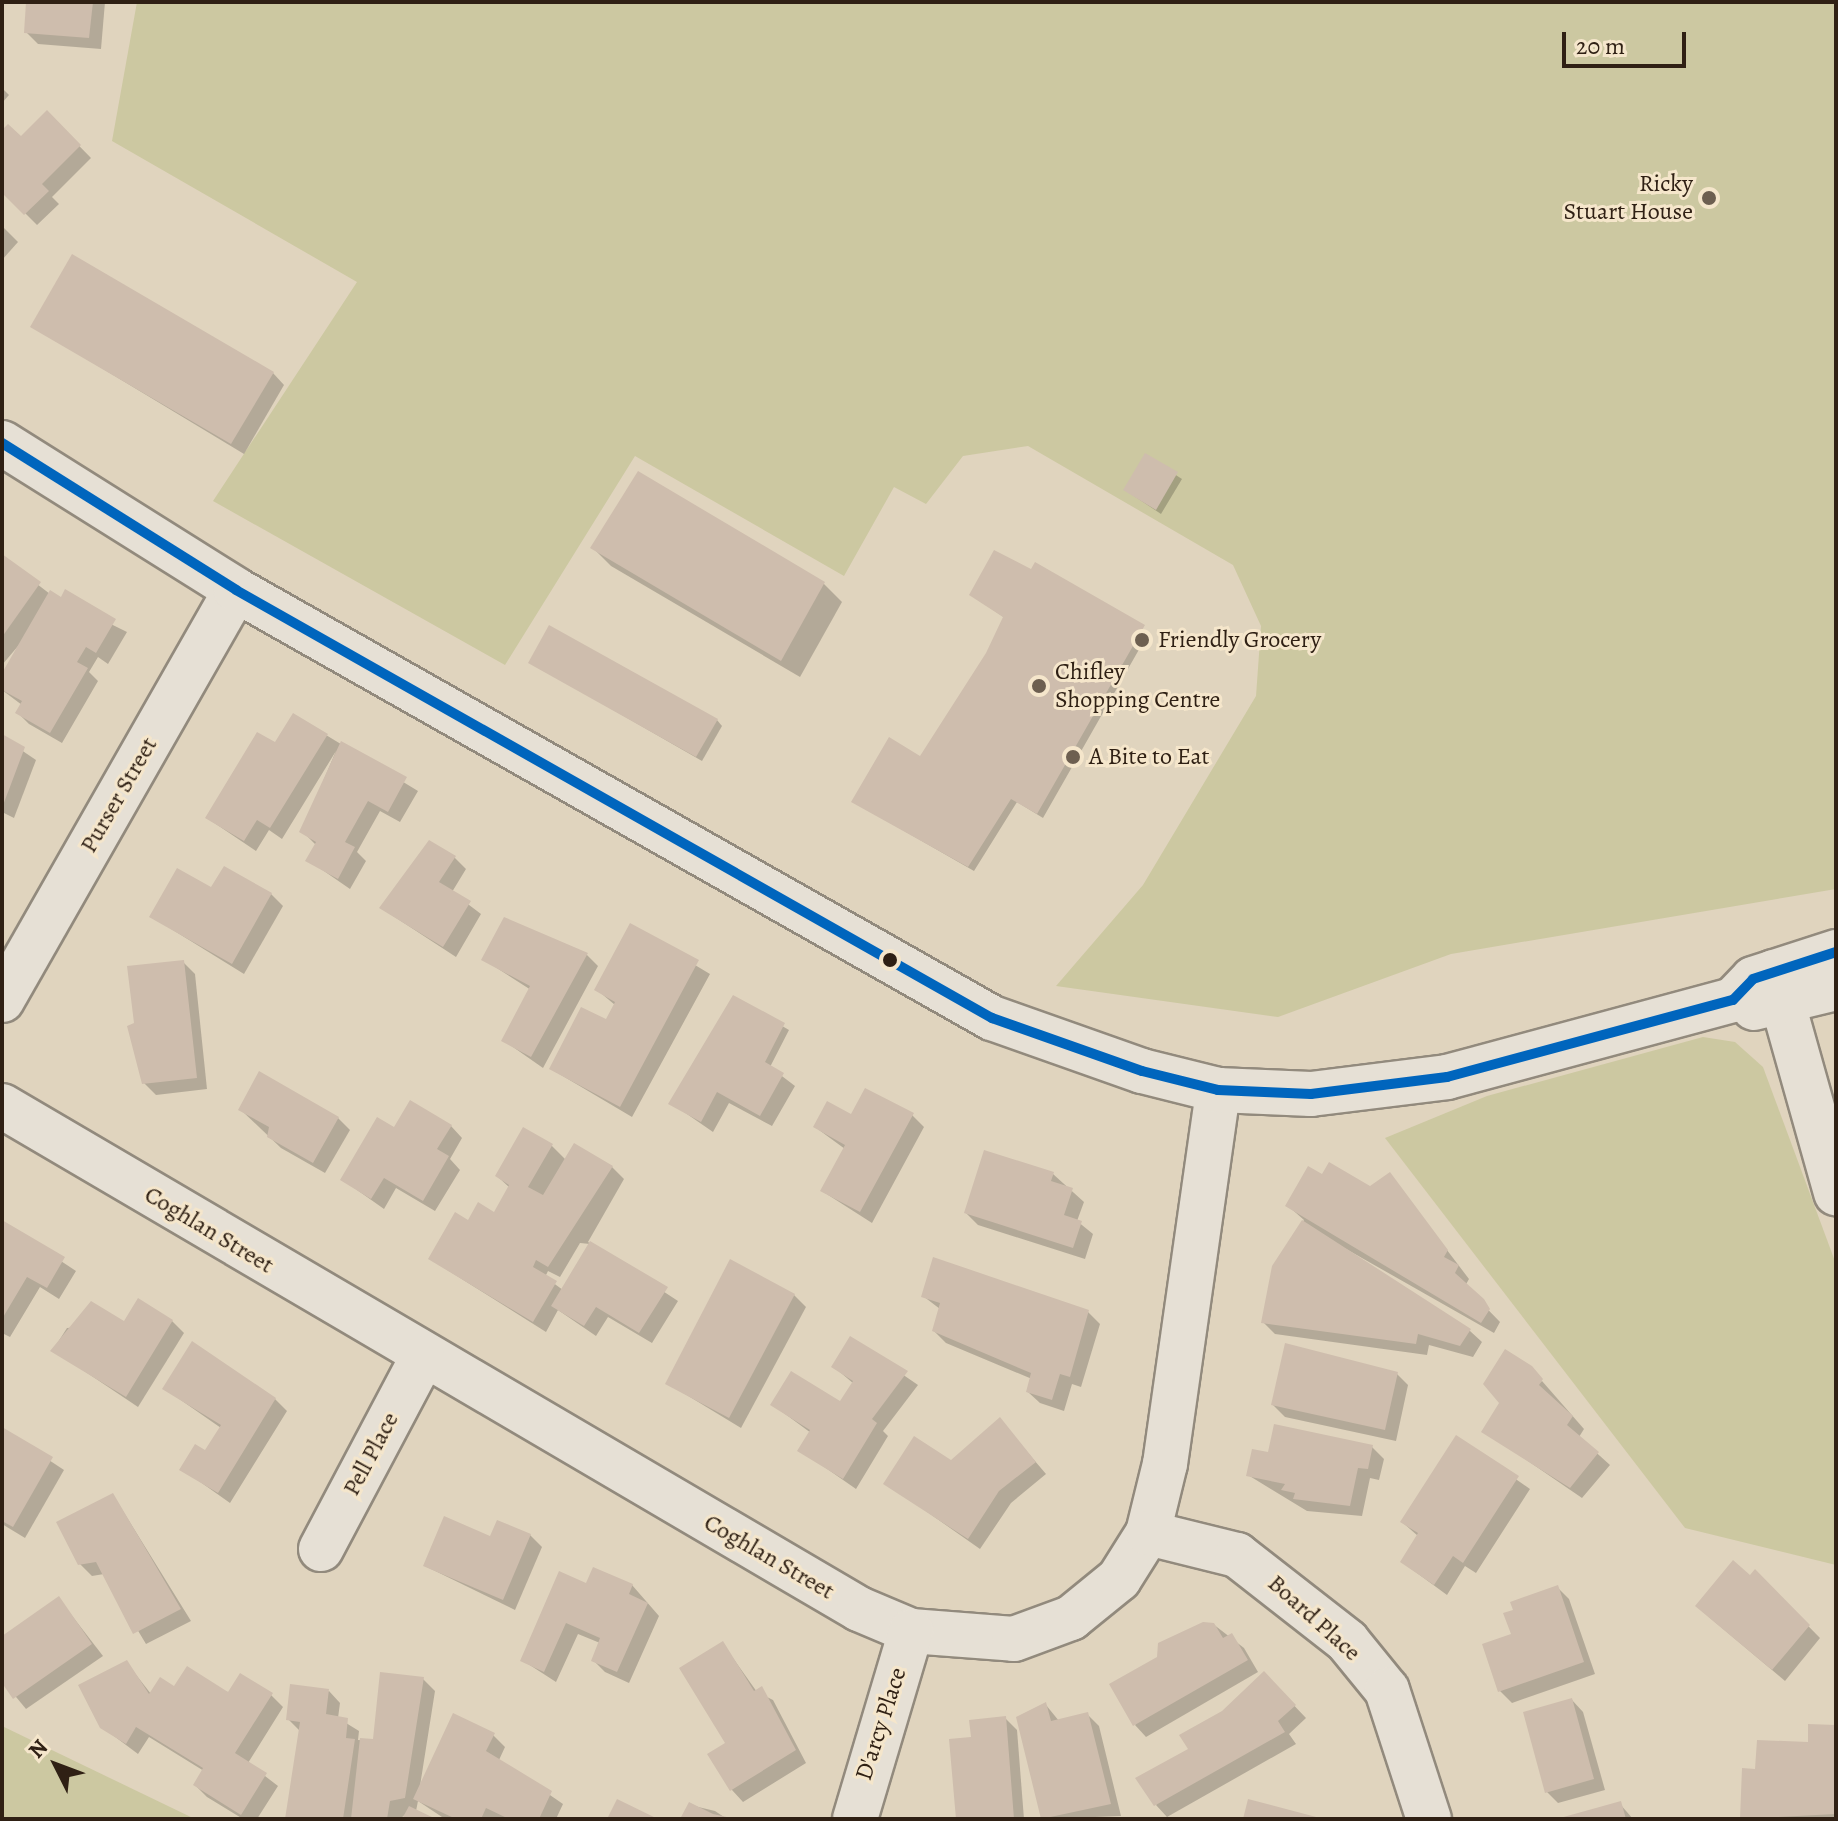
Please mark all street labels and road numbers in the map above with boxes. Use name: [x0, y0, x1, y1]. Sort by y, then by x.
street label: Purser Street: [74, 732, 164, 858]
street label: Coghlan Street: [139, 1180, 279, 1280]
street label: Pell Place: [337, 1407, 405, 1501]
street label: Coghlan Street: [699, 1508, 839, 1606]
street label: Board Place: [1262, 1569, 1366, 1667]
street label: D'arcy Place: [849, 1664, 913, 1784]

